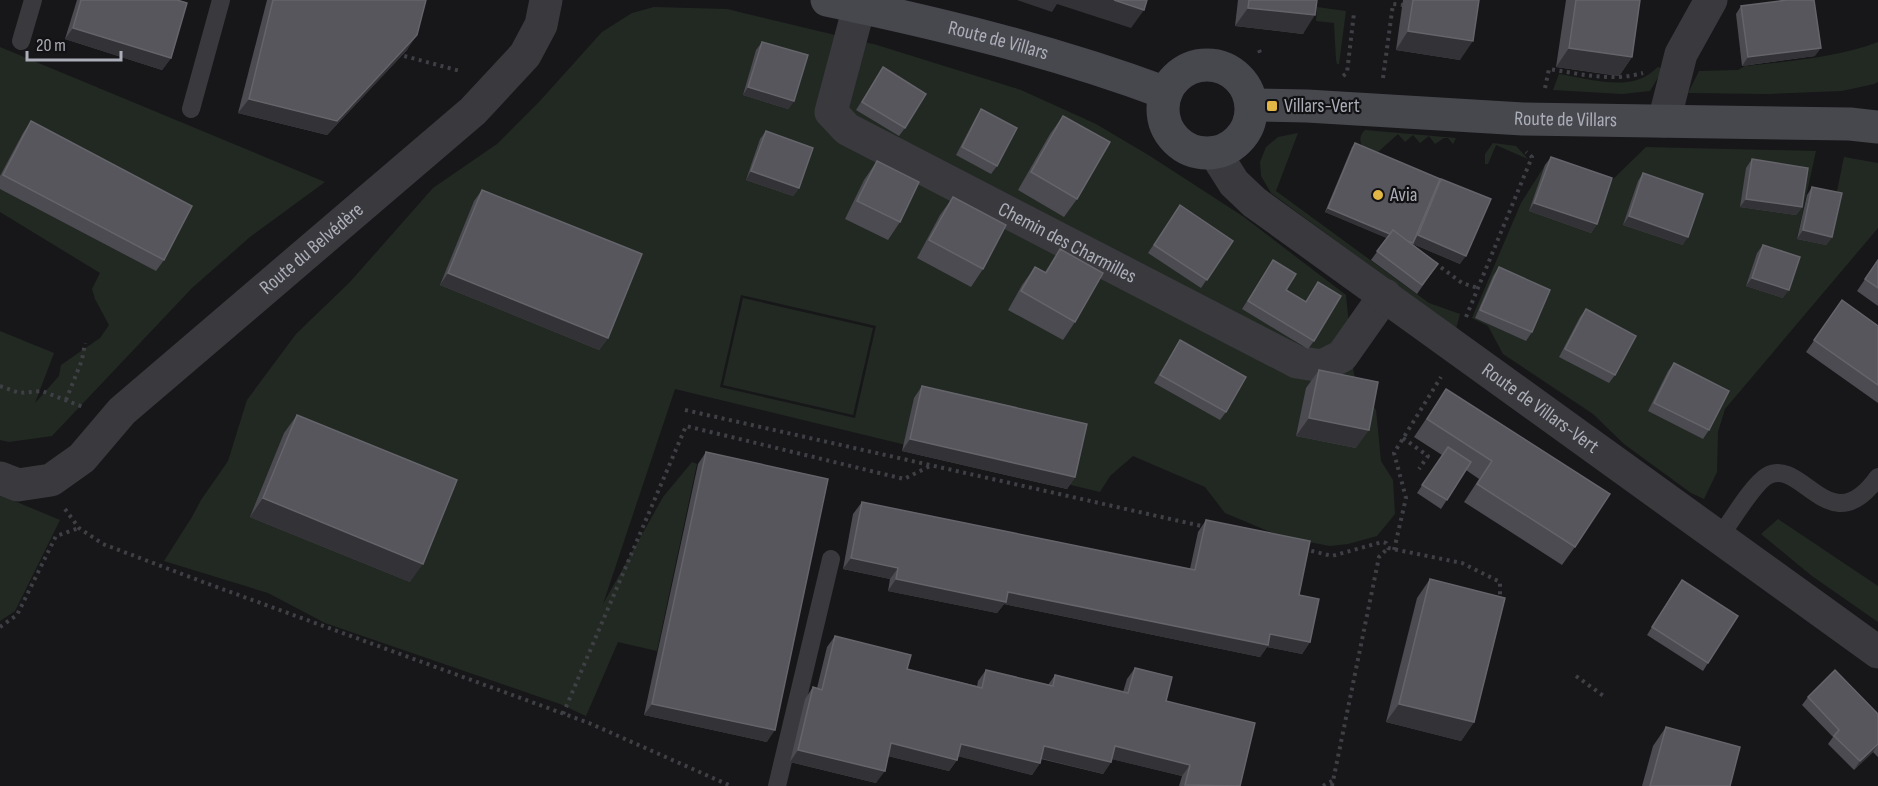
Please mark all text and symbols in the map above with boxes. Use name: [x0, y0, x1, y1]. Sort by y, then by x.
street label: Route de Villars: [946, 16, 1051, 66]
scale bar: [27, 24, 122, 62]
text: 20 m: [36, 35, 66, 56]
place label: Villars-Vert: [1284, 94, 1360, 118]
marker: Villars-Vert: [1265, 99, 1279, 113]
street label: Route de Villars: [1513, 106, 1617, 132]
place label: Avia: [1389, 183, 1417, 207]
marker: Avia: [1371, 188, 1385, 202]
street label: Chemin des Charmilles: [994, 197, 1140, 289]
street label: Route du Belvédère: [255, 198, 369, 300]
street label: Route de Villars-Vert: [1477, 358, 1603, 459]

